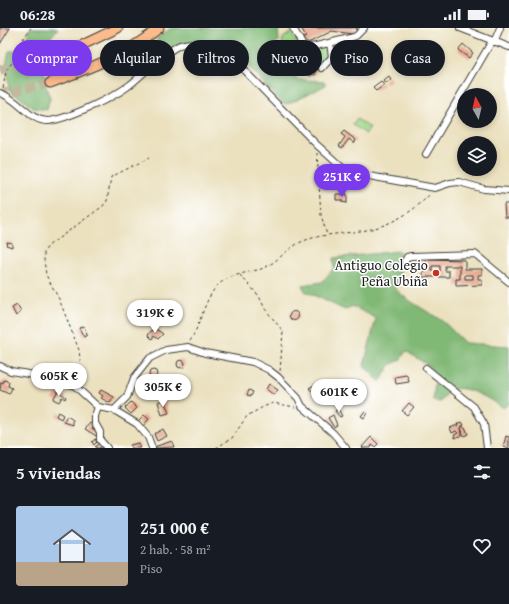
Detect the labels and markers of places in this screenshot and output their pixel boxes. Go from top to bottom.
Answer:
pin: 251K € [309,164,375,198]
place label: Antiguo Colegio Peña Ubiña [335,255,428,291]
marker: Antiguo Colegio Peña Ubiña [431,268,441,278]
pin: 319K € [122,300,188,334]
pin: 605K € [26,363,92,397]
pin: 305K € [130,374,196,408]
pin: 601K € [306,379,372,413]

